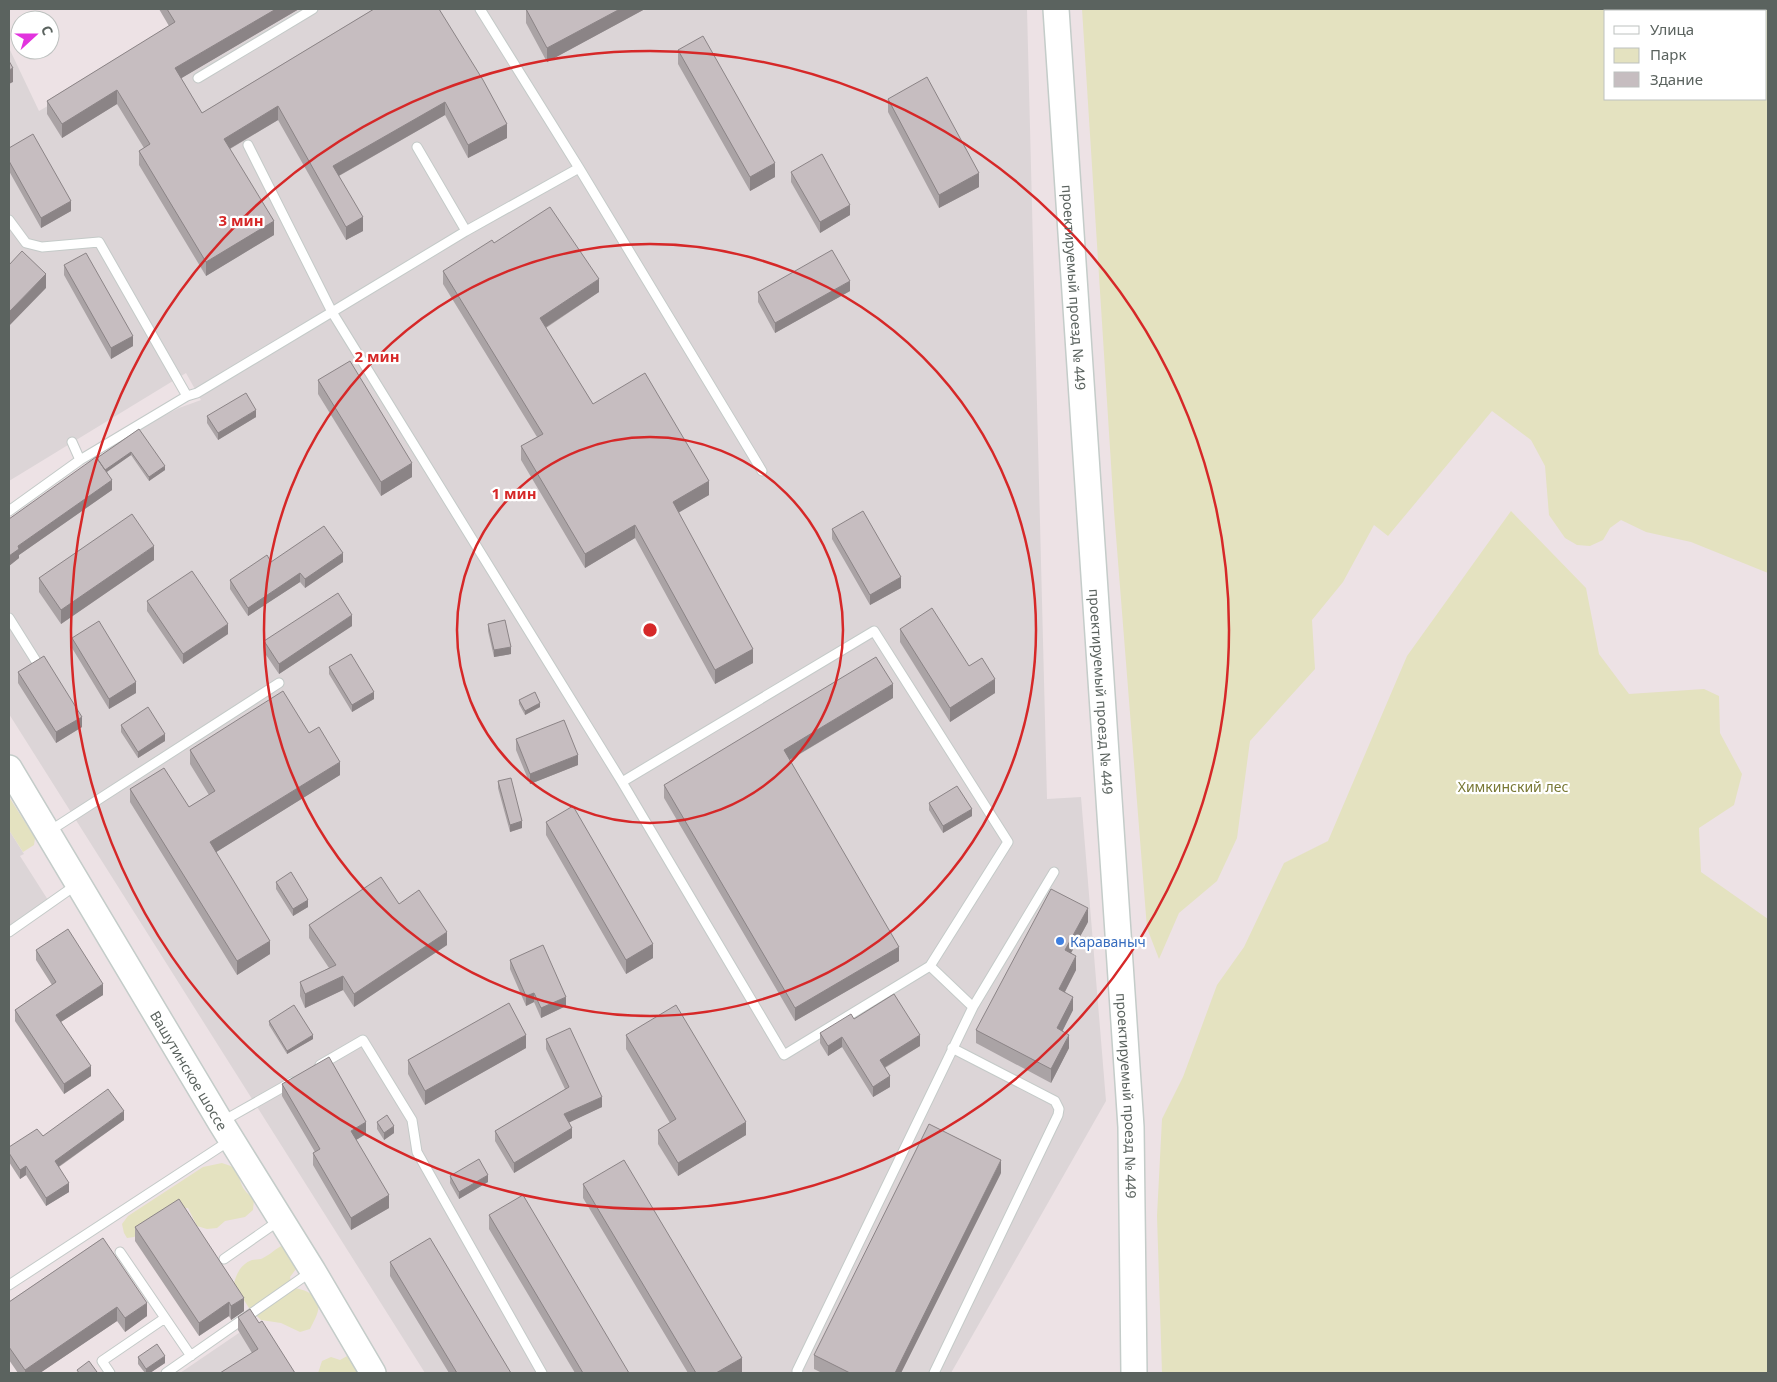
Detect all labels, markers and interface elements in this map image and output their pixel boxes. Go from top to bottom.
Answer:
north arrow [10,10,60,60]
legend [1604,10,1767,100]
text: Улица [1650,19,1694,39]
text: С [37,23,58,38]
text: Парк [1650,44,1686,64]
text: Здание [1650,69,1703,89]
street label: проектируемый проезд № 449 [1058,184,1091,391]
text: 3 мин [219,210,264,230]
text: 2 мин [355,346,400,366]
text: 1 мин [492,483,537,503]
street label: проектируемый проезд № 449 [1085,588,1118,795]
centre of rings [641,621,659,639]
park label: Химкинский лес [1458,777,1568,796]
place label: Караваныч [1070,932,1146,951]
marker: Караваныч [1054,935,1066,947]
street label: проектируемый проезд № 449 [1113,992,1141,1199]
street label: Вашутинское шоссе [146,1007,233,1134]

